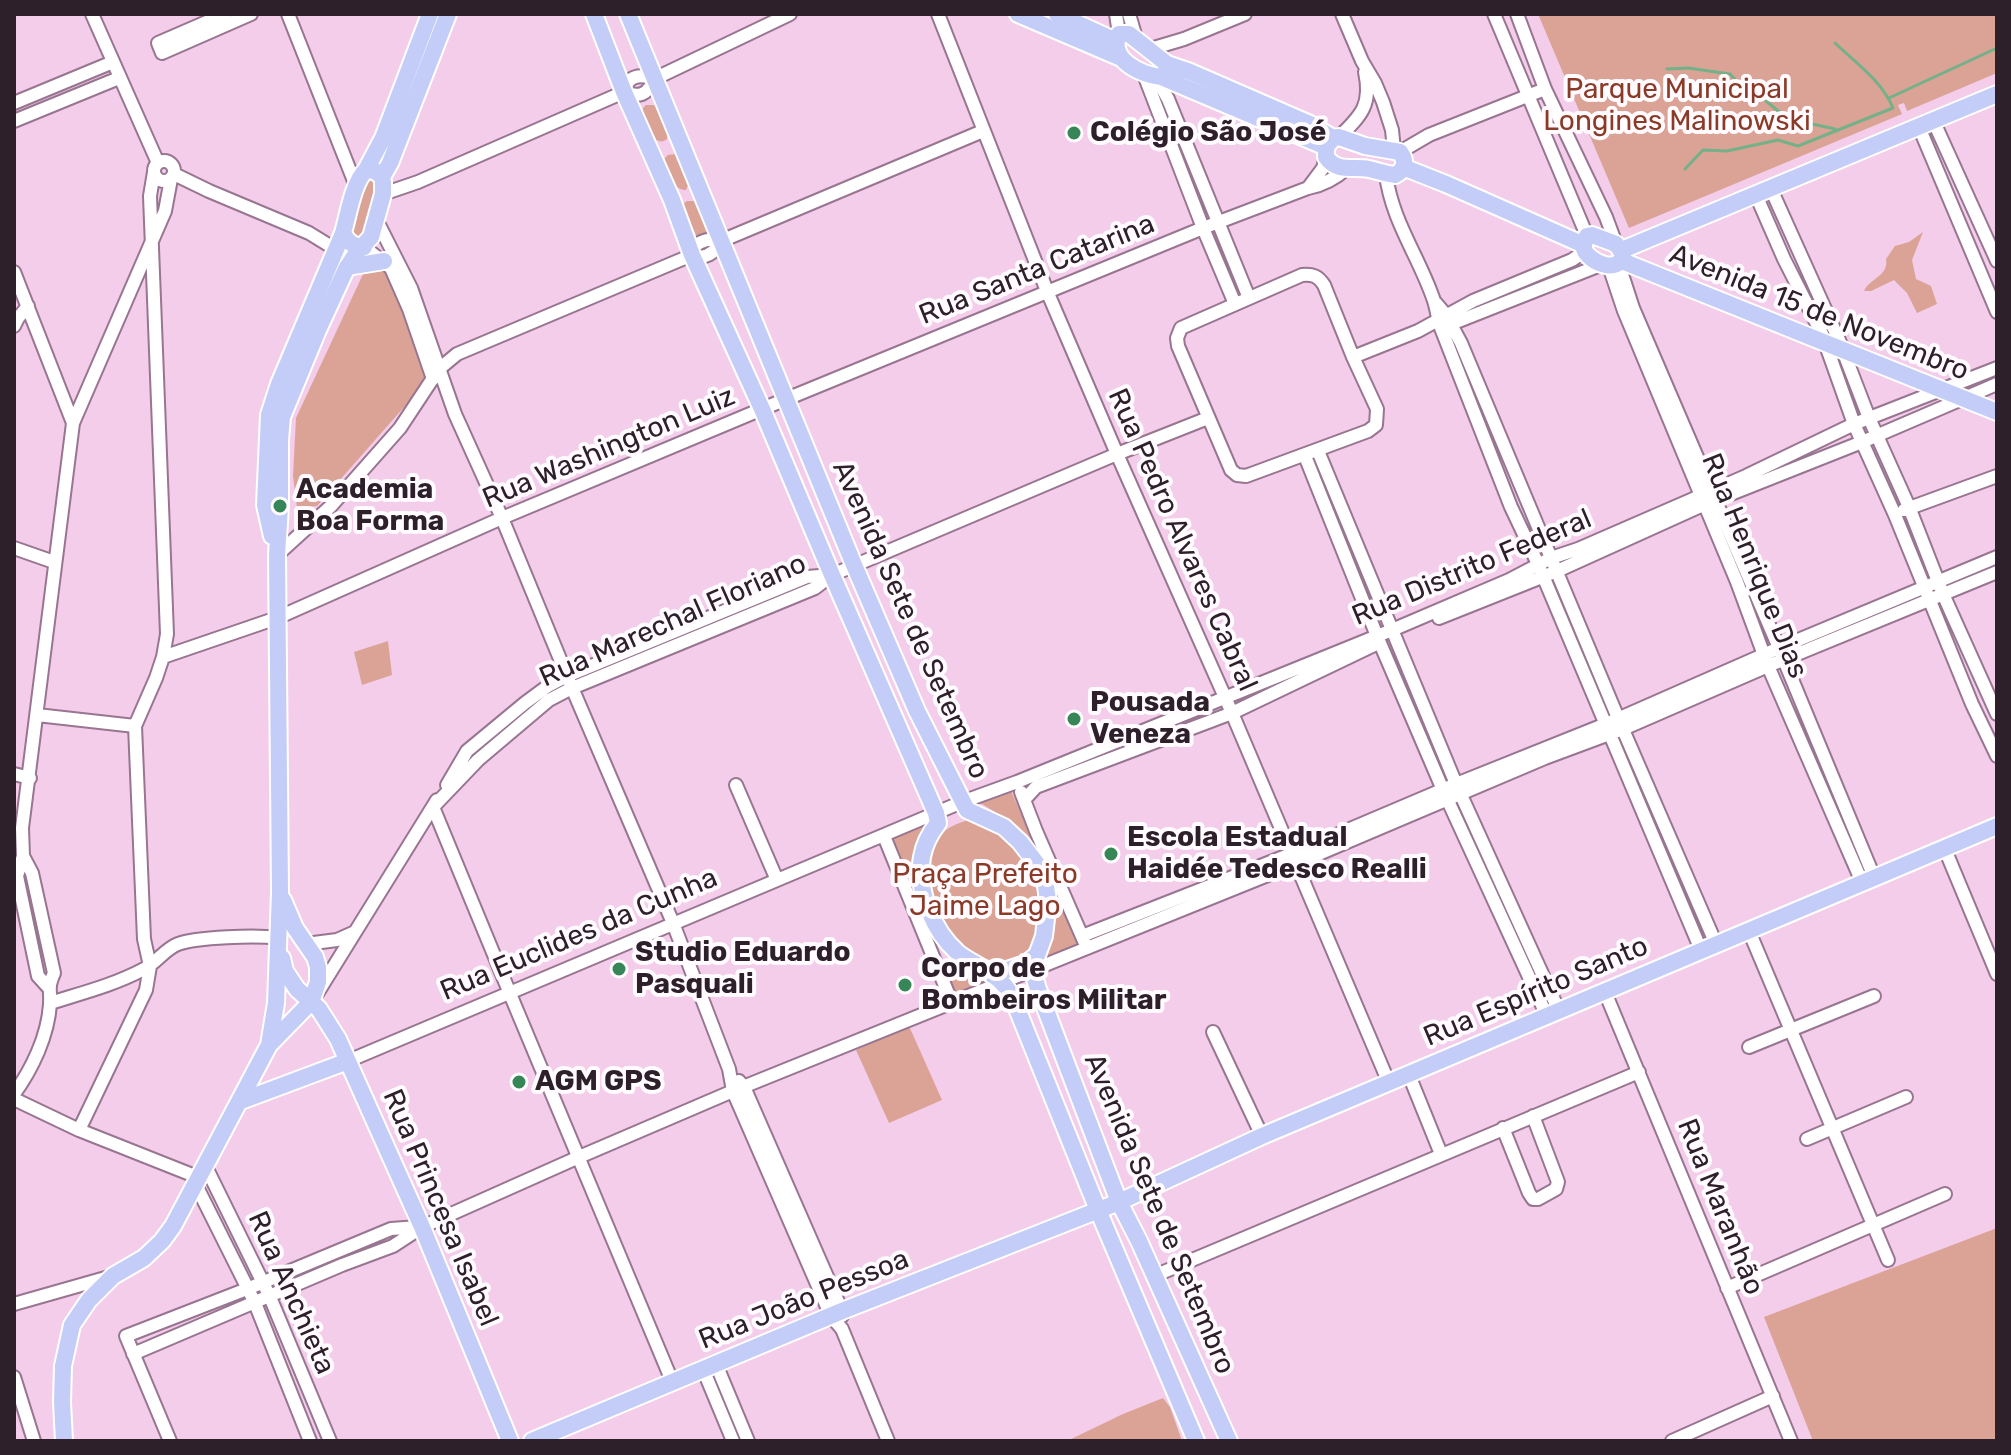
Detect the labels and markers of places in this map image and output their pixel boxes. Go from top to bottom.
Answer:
place label: Colégio São José [1090,116,1326,150]
marker: Colégio São José [1065,124,1083,142]
place label: Academia Boa Forma [296,473,444,539]
marker: Academia Boa Forma [271,497,289,515]
place label: Pousada Veneza [1090,686,1210,752]
marker: Pousada Veneza [1065,710,1083,728]
place label: Escola Estadual Haidée Tedesco Realli [1127,821,1427,887]
marker: Escola Estadual Haidée Tedesco Realli [1102,845,1120,863]
place label: Studio Eduardo Pasquali [635,936,851,1002]
place label: Corpo de Bombeiros Militar [921,952,1166,1018]
marker: Studio Eduardo Pasquali [610,960,628,978]
marker: Corpo de Bombeiros Militar [896,976,914,994]
place label: AGM GPS [535,1065,662,1099]
marker: AGM GPS [510,1073,528,1091]

